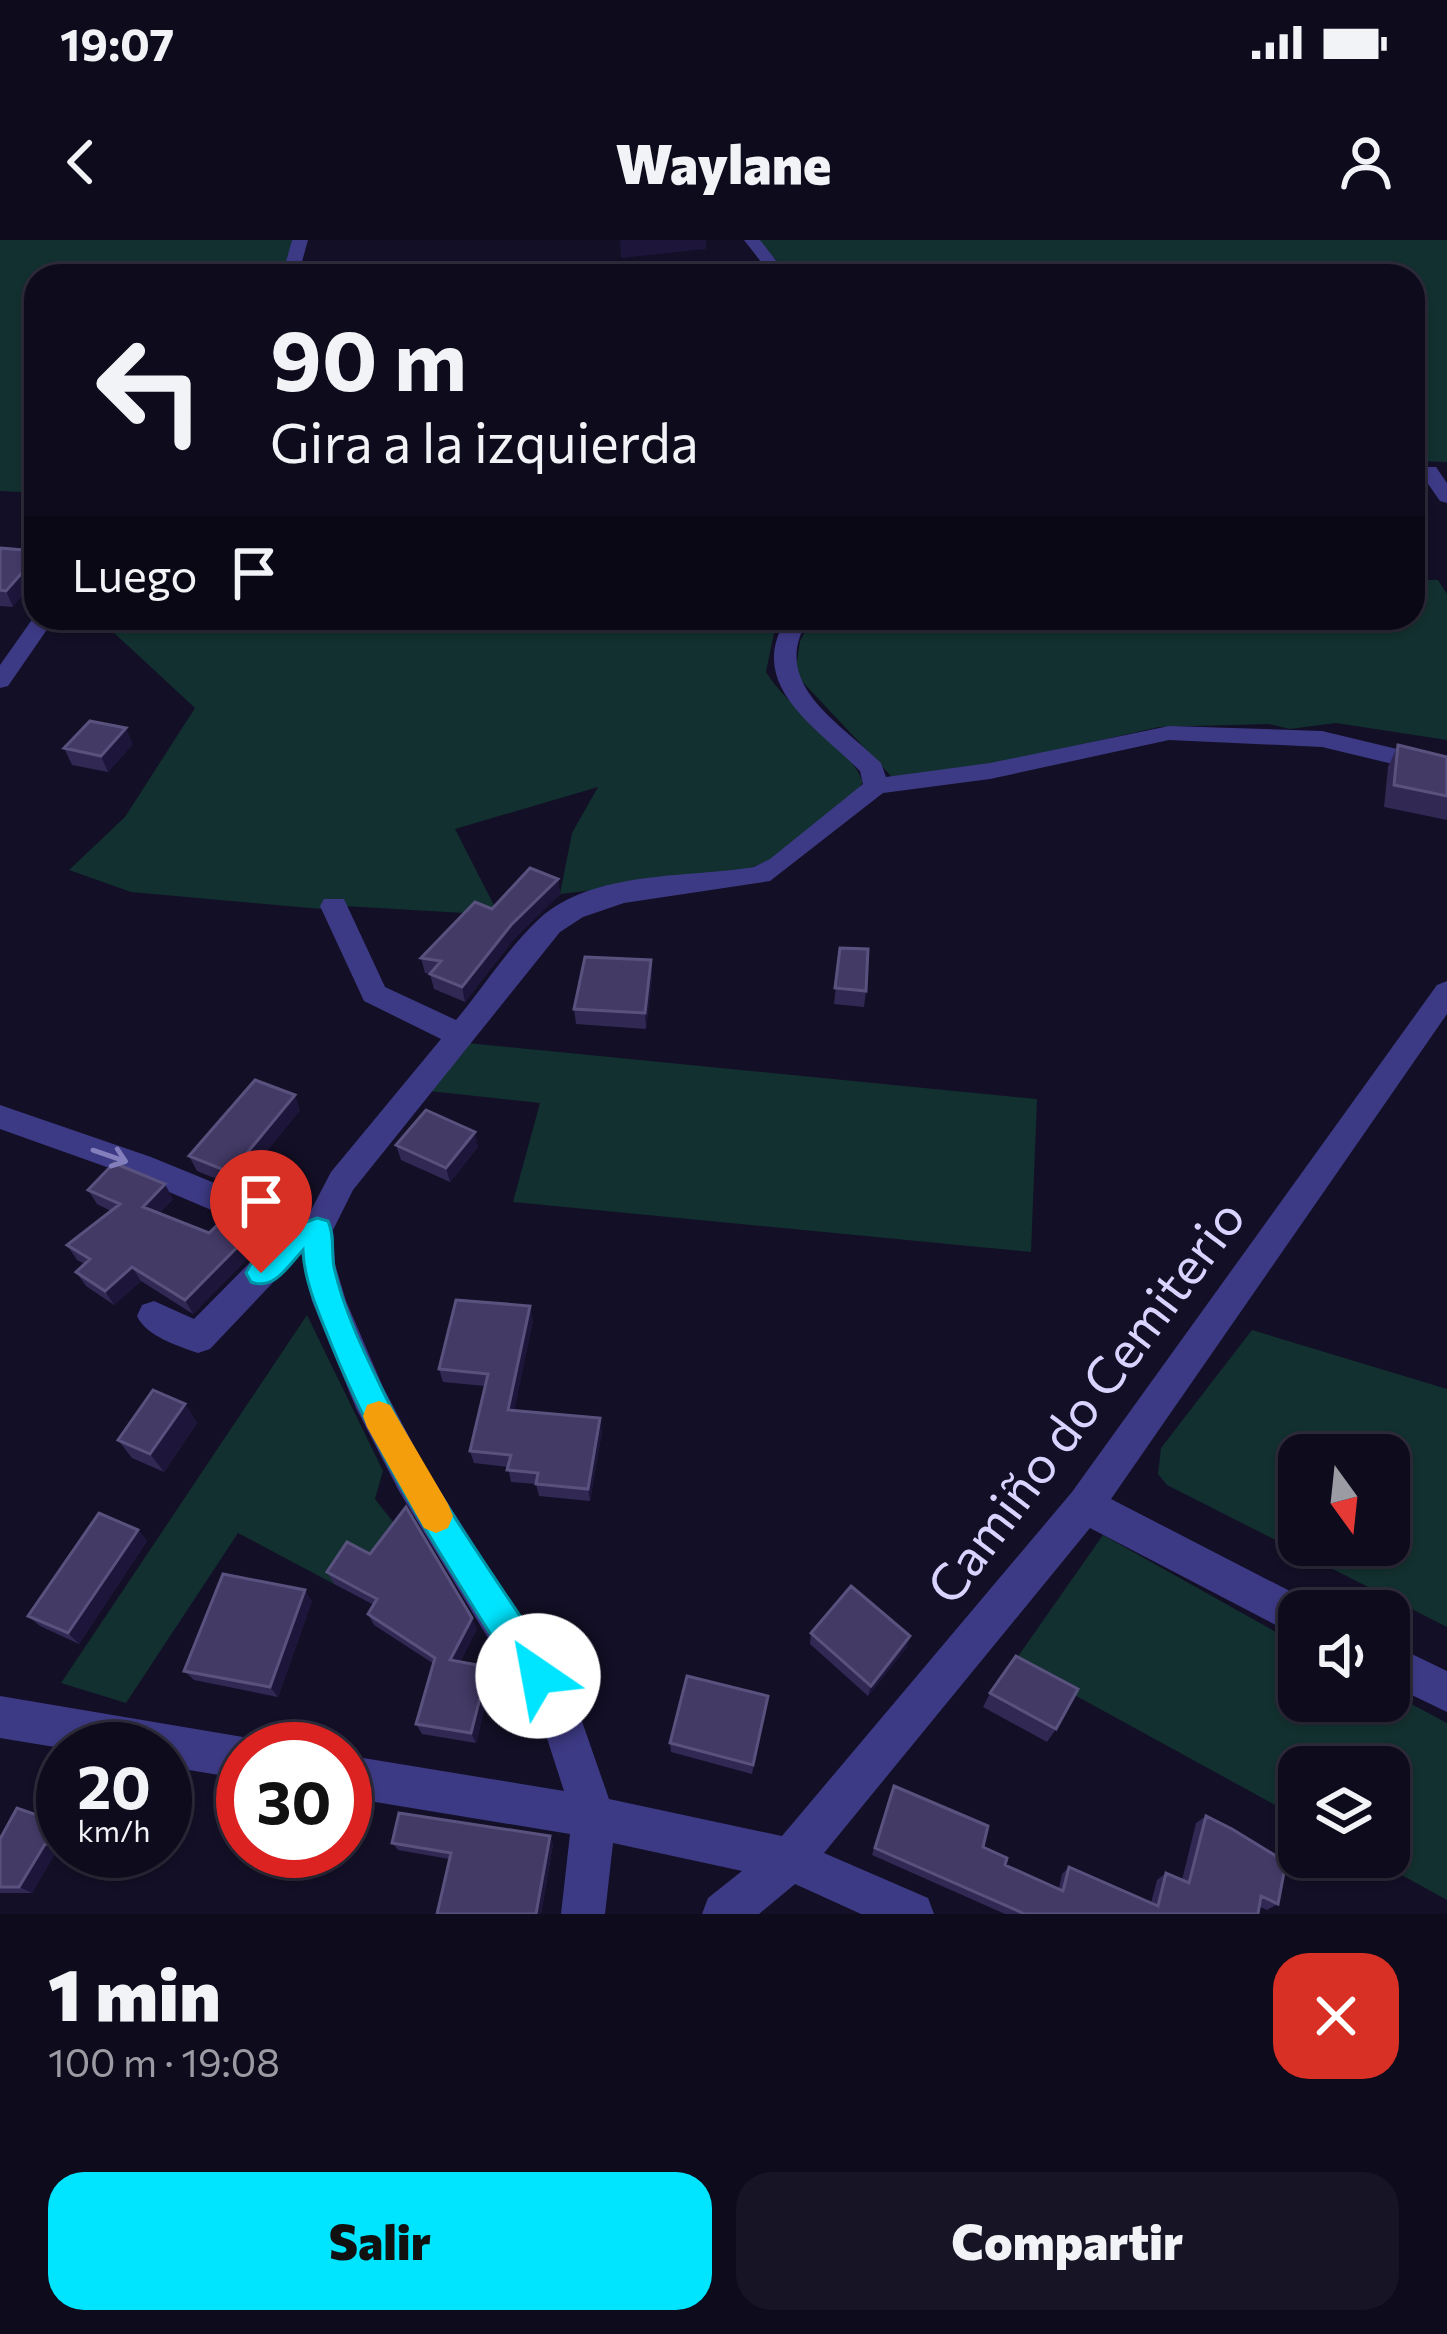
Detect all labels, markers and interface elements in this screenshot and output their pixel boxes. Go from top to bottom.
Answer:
text: 19:07 [60,15,174,70]
icon: back [48,129,114,195]
text: Waylane [616,129,831,195]
icon: person [1333,129,1399,195]
text: 90 m [270,306,467,408]
icon: left [72,312,228,468]
text: Gira a la izquierda [270,408,699,474]
icon: arrive [221,540,287,606]
text: Luego [72,546,197,601]
one-way arrow [91,1147,128,1168]
pin [210,1150,312,1273]
icon: arrive [228,1168,294,1234]
street label: Camiño do Cemiterio [912,1186,1256,1615]
north arrow [1278,1434,1410,1566]
map controls [1278,1434,1410,1878]
button: sound [1278,1590,1410,1722]
position arrow [475,1613,601,1739]
speed limit sign: 30 [216,1722,372,1878]
button: layers [1278,1746,1410,1878]
text: 20 [77,1748,151,1821]
text: km/h [78,1811,150,1848]
text: 1 min [48,1948,221,2036]
button: close [1273,1953,1399,2079]
text: 100 m · 19:08 [48,2037,280,2085]
button: Salir [48,2172,712,2310]
button: Compartir [736,2172,1399,2310]

